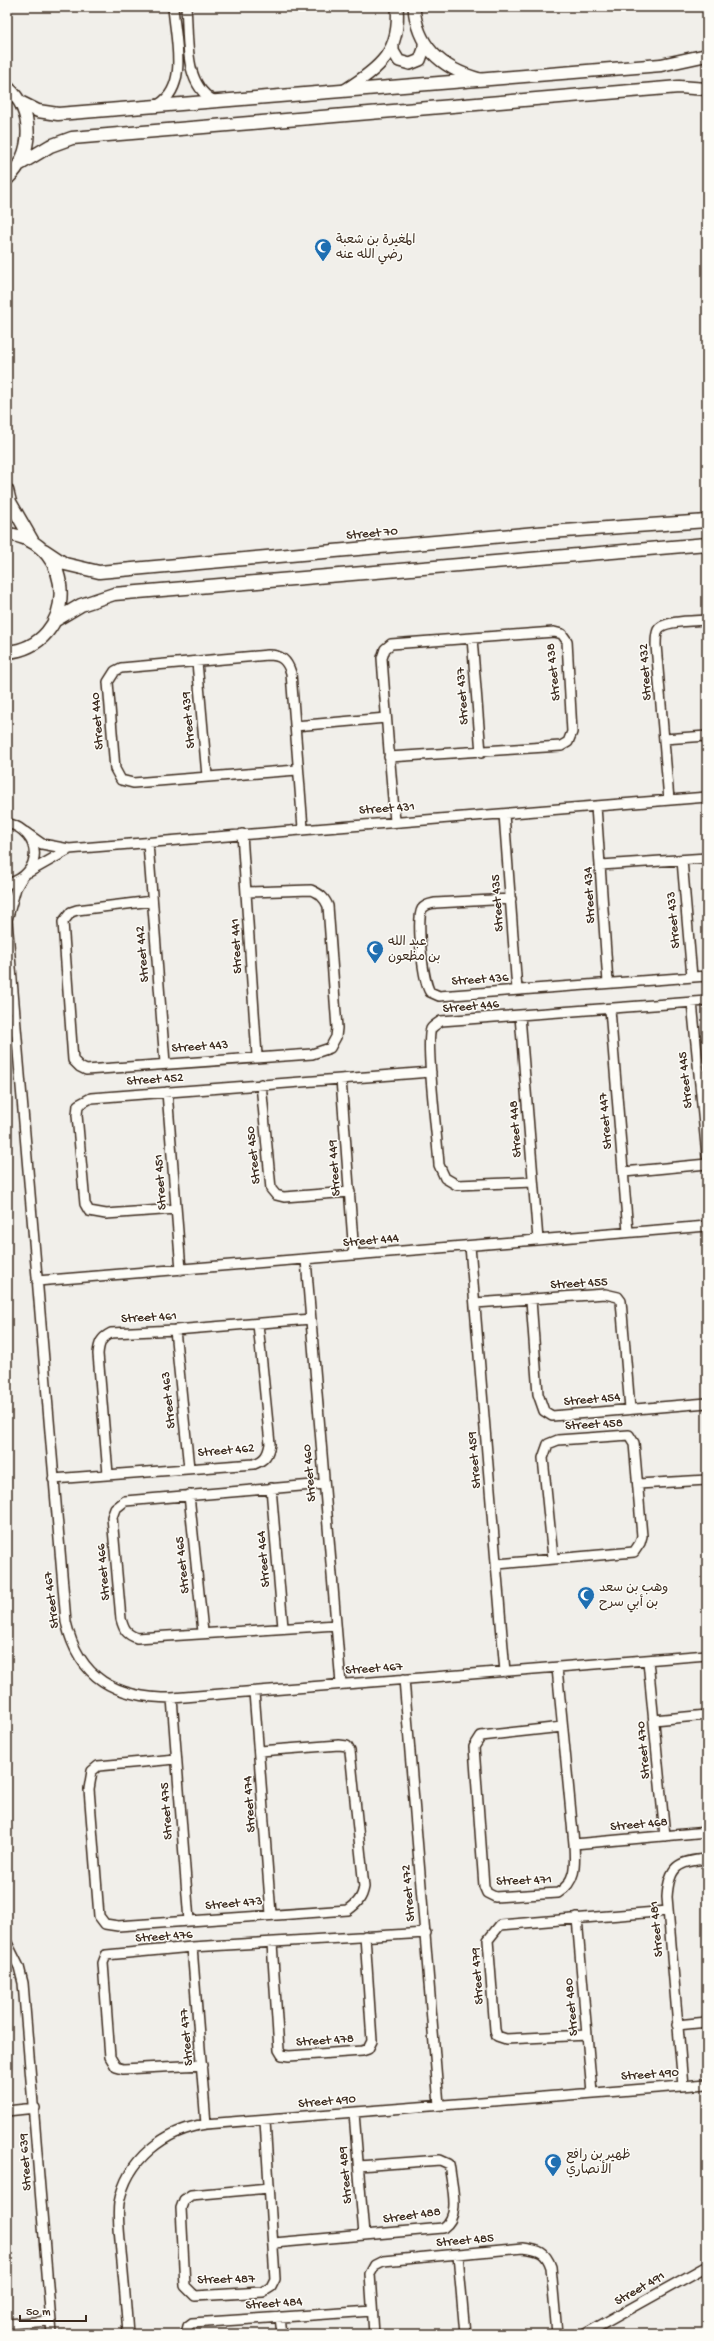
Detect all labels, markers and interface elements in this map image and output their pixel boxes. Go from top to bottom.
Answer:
place label: المغيرة بن شعبة رضي الله عنه [336,233,415,265]
mosque icon: المغيرة بن شعبة رضي الله عنه [313,237,333,262]
street label: Street 70 [345,524,399,544]
street label: Street 438 [544,642,564,702]
street label: Street 432 [636,642,655,701]
street label: Street 437 [453,666,472,725]
street label: Street 439 [179,690,199,749]
street label: Street 440 [88,691,107,750]
street label: Street 431 [359,800,415,818]
street label: Street 434 [581,866,599,924]
street label: Street 435 [489,874,507,932]
street label: Street 433 [664,891,684,949]
street label: Street 441 [228,918,246,974]
street label: Street 442 [133,925,153,983]
place label: عبد الله بن مظعون [388,935,441,965]
mosque icon: عبد الله بن مظعون [365,939,385,964]
street label: Street 436 [451,970,509,989]
street label: Street 446 [442,997,500,1017]
street label: Street 443 [171,1038,229,1056]
street label: Street 445 [676,1051,696,1109]
street label: Street 452 [126,1070,185,1089]
street label: Street 447 [596,1091,616,1150]
street label: Street 448 [507,1100,525,1158]
street label: Street 450 [243,1125,264,1185]
street label: Street 449 [326,1139,344,1197]
street label: Street 451 [152,1154,170,1210]
street label: Street 444 [342,1231,400,1251]
street label: Street 455 [550,1275,608,1293]
street label: Street 461 [121,1309,177,1327]
street label: Street 463 [159,1371,179,1429]
street label: Street 454 [563,1390,621,1410]
street label: Street 458 [565,1416,623,1434]
street label: Street 459 [465,1430,485,1489]
street label: Street 462 [197,1441,256,1461]
street label: Street 460 [300,1443,320,1502]
street label: Street 464 [254,1530,274,1588]
street label: Street 465 [173,1536,193,1594]
street label: Street 466 [94,1543,114,1601]
street label: Street 467 [41,1569,63,1629]
place label: وهب بن سعد بن أبي سرح [599,1581,668,1613]
mosque icon: وهب بن سعد بن أبي سرح [576,1585,596,1610]
street label: Street 467 [345,1659,404,1678]
street label: Street 470 [634,1720,654,1780]
street label: Street 474 [241,1775,259,1833]
street label: Street 475 [158,1782,176,1840]
street label: Street 468 [610,1815,668,1835]
street label: Street 472 [399,1863,419,1922]
street label: Street 471 [496,1873,552,1889]
street label: Street 473 [205,1894,263,1914]
street label: Street 481 [647,1900,667,1958]
street label: Street 476 [135,1927,193,1946]
street label: Street 479 [468,1946,487,2005]
street label: Street 480 [562,1977,582,2037]
street label: Street 477 [177,2007,197,2066]
street label: Street 478 [296,2032,354,2050]
street label: Street 490 [621,2065,680,2084]
street label: Street 490 [298,2092,357,2112]
street label: Street 639 [16,2132,35,2191]
street label: Street 489 [336,2145,356,2204]
place label: ظهير بن رافع الأنصاري [566,2148,630,2178]
mosque icon: ظهير بن رافع الأنصاري [543,2152,563,2177]
street label: Street 488 [382,2205,442,2227]
street label: Street 485 [436,2231,495,2251]
street label: Street 491 [612,2269,668,2309]
street label: Street 487 [197,2272,256,2288]
street label: Street 484 [245,2295,303,2313]
scale bar [20,2297,86,2323]
text: 50 m [26,2306,51,2320]

